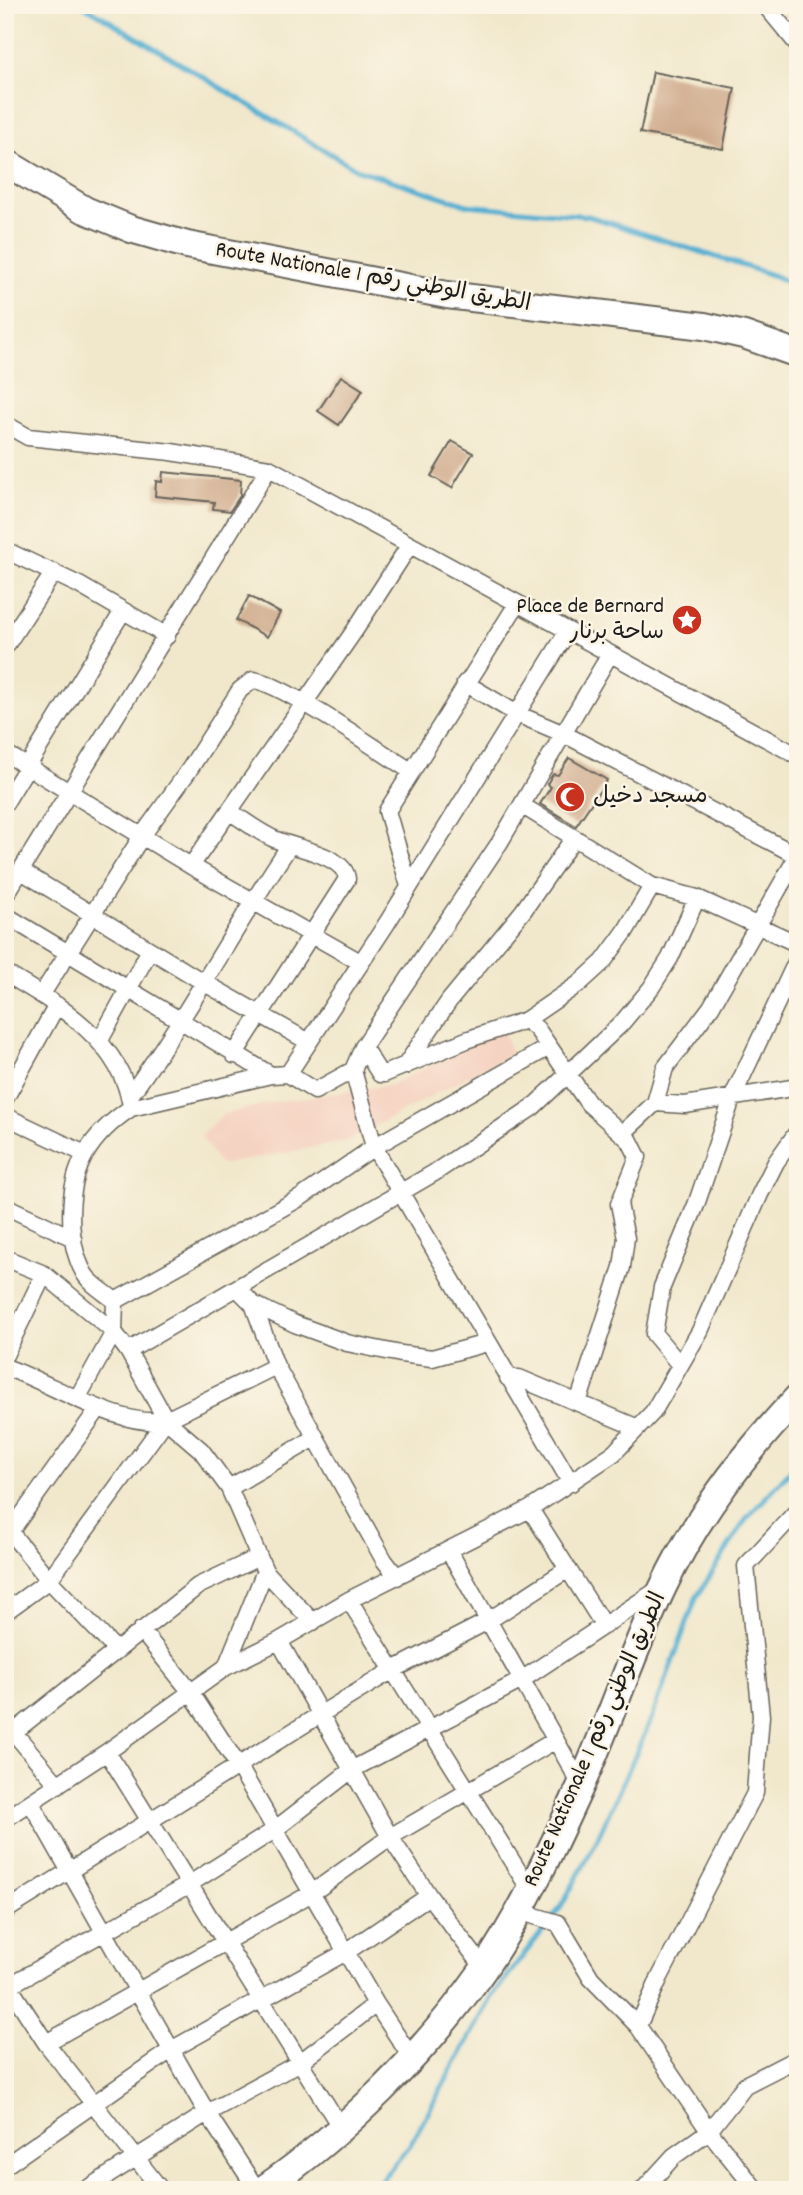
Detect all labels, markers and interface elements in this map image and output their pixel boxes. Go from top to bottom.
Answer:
street label: Route Nationale الطريق الوطني رقم 1 [213,234,533,323]
place label: Place de Bernard ساحة برنار [516,591,664,650]
place icon: Place de Bernard ساحة برنار [670,603,704,637]
mosque icon: مسجد دخيل [553,780,587,814]
place label: مسجد دخيل [593,781,708,814]
street label: Route Nationale الطريق الوطني رقم 1 [516,1587,677,1893]

